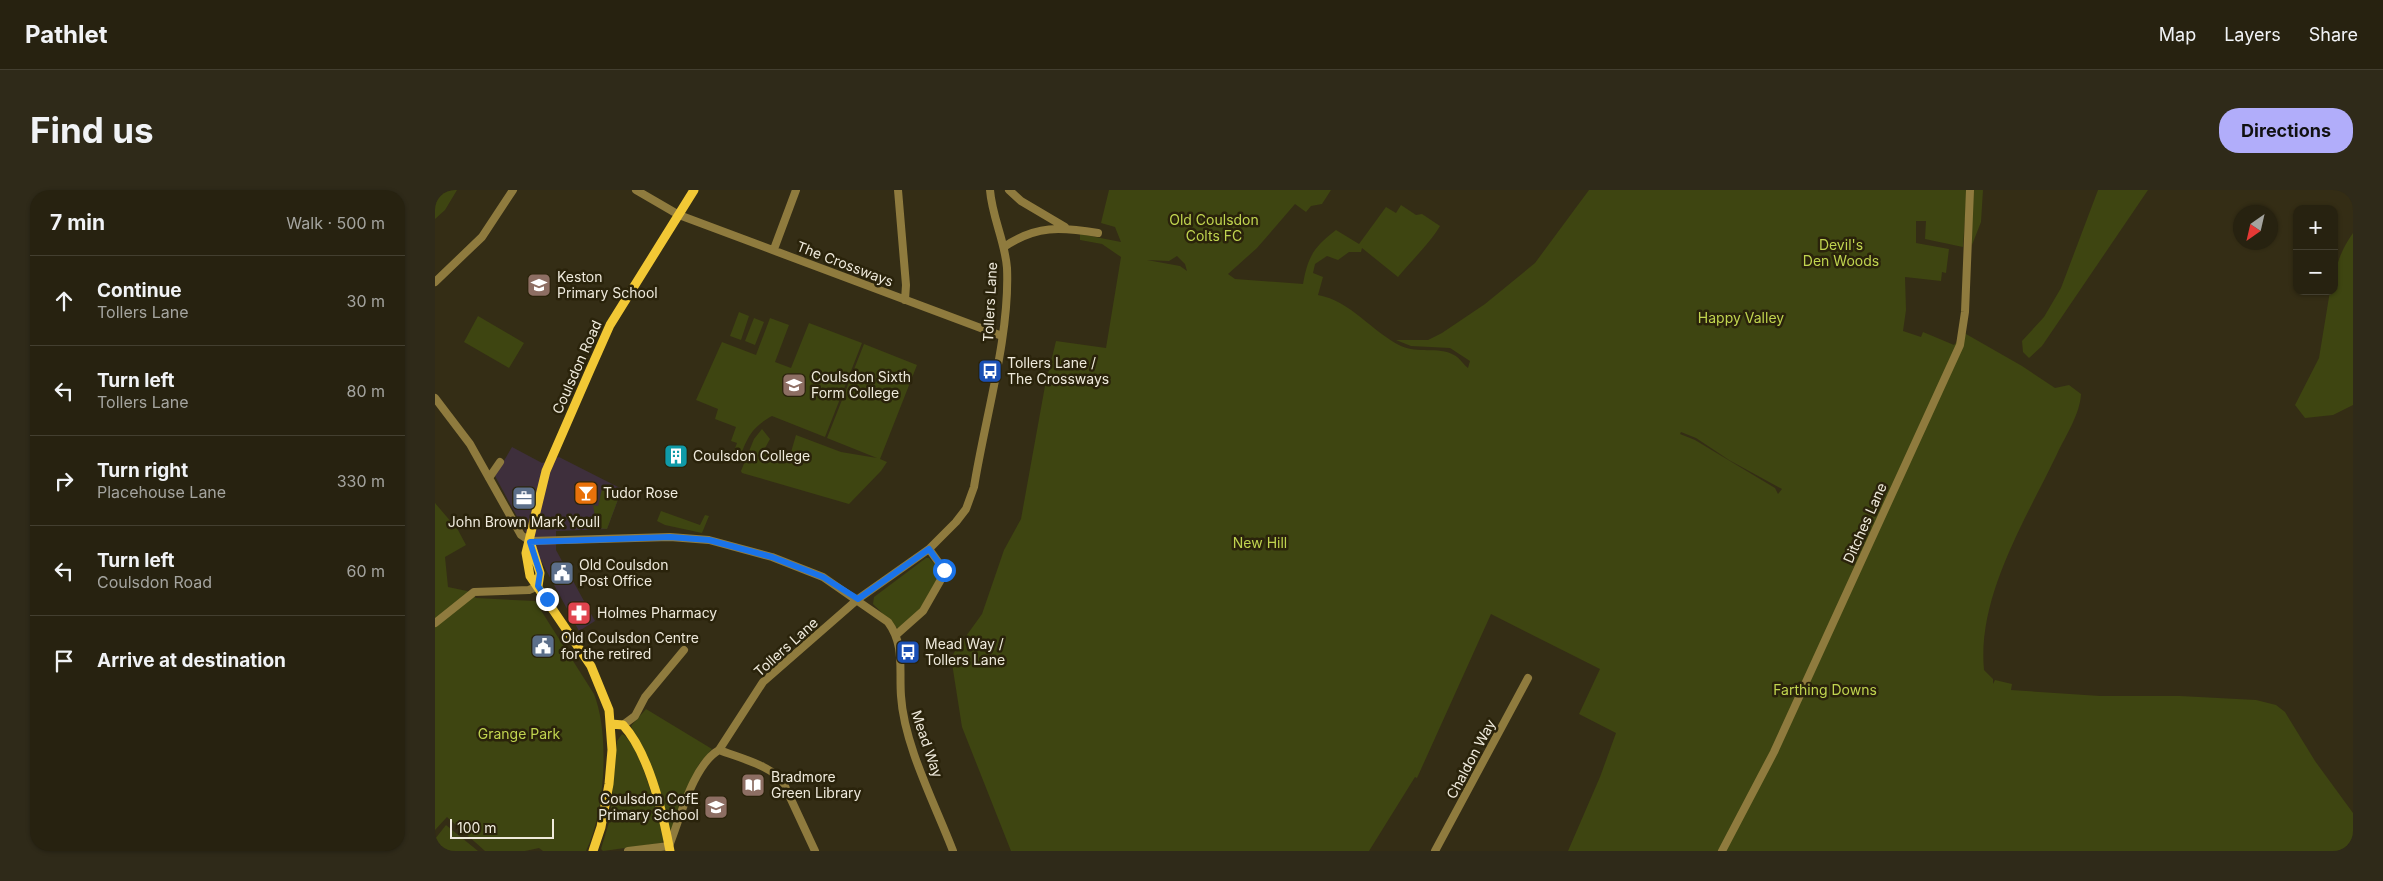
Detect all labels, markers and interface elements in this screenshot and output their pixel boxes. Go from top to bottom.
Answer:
text: Pathlet [25,20,108,49]
text: Map [2159,24,2196,45]
text: Layers [2224,24,2281,45]
text: Share [2309,24,2358,45]
button: Directions [2219,108,2353,153]
text: Find us [30,109,154,151]
north arrow [2233,205,2278,250]
map controls [2293,205,2338,295]
button: + [2293,205,2338,250]
text: 7 min [50,210,105,235]
park label: Old Coulsdon Colts FC [1169,211,1259,244]
text: Walk · 500 m [286,213,385,233]
park label: Devil's Den Woods [1803,236,1879,269]
street label: The Crossways [794,237,896,290]
button: − [2293,250,2338,295]
street label: Tollers Lane [979,262,1000,342]
place label: Keston Primary School [557,268,658,301]
school or university icon: Keston Primary School [526,272,552,298]
text: Continue [97,279,182,302]
icon: ahead [50,287,78,315]
text: 30 m [347,291,385,311]
text: Tollers Lane [97,302,189,322]
park label: Happy Valley [1698,309,1784,326]
street label: Coulsdon Road [548,317,605,416]
place label: Tollers Lane / The Crossways [1007,354,1109,387]
bus stop icon: Tollers Lane / The Crossways [977,358,1003,384]
place label: Coulsdon Sixth Form College [811,368,911,401]
text: Turn left [97,369,175,392]
school or university icon: Coulsdon Sixth Form College [781,372,807,398]
icon: left [50,377,78,405]
text: 80 m [346,381,385,401]
text: Tollers Lane [97,392,189,412]
building icon: Coulsdon College [663,443,689,469]
place label: Coulsdon College [693,447,810,464]
text: Turn right [97,459,188,482]
icon: right [50,467,78,495]
text: 330 m [337,471,385,491]
bar icon: Tudor Rose [573,480,599,506]
street label: Ditches Lane [1839,480,1890,566]
text: Placehouse Lane [97,482,226,502]
place label: Tudor Rose [603,484,678,501]
office icon: John Brown Mark Youll [511,485,537,511]
place label: John Brown Mark Youll [448,513,600,530]
park label: New Hill [1233,534,1287,551]
text: Turn left [97,549,175,572]
place label: Old Coulsdon Post Office [579,556,669,589]
icon: left [50,557,78,585]
route start [933,559,956,582]
public building icon: Old Coulsdon Post Office [549,560,575,586]
text: 60 m [346,561,385,581]
text: Coulsdon Road [97,572,212,592]
route end [536,588,559,611]
pharmacy icon: Holmes Pharmacy [566,600,592,626]
place label: Holmes Pharmacy [597,604,717,621]
street label: Tollers Lane [750,614,821,680]
place label: Old Coulsdon Centre for the retired [561,629,699,662]
public building icon: Old Coulsdon Centre for the retired [530,633,556,659]
place label: Mead Way / Tollers Lane [925,635,1005,668]
bus stop icon: Mead Way / Tollers Lane [895,639,921,665]
icon: arrive [50,647,78,675]
text: Arrive at destination [97,649,286,672]
park label: Farthing Downs [1773,681,1877,698]
street label: Mead Way [908,708,947,780]
street label: Chaldon Way [1443,716,1499,801]
park label: Grange Park [478,725,561,742]
place label: Bradmore Green Library [771,768,862,801]
library icon: Bradmore Green Library [740,772,766,798]
place label: Coulsdon CofE Primary School [598,790,699,823]
school or university icon: Coulsdon CofE Primary School [703,794,729,820]
scale bar [450,816,554,839]
text: 100 m [457,819,497,836]

